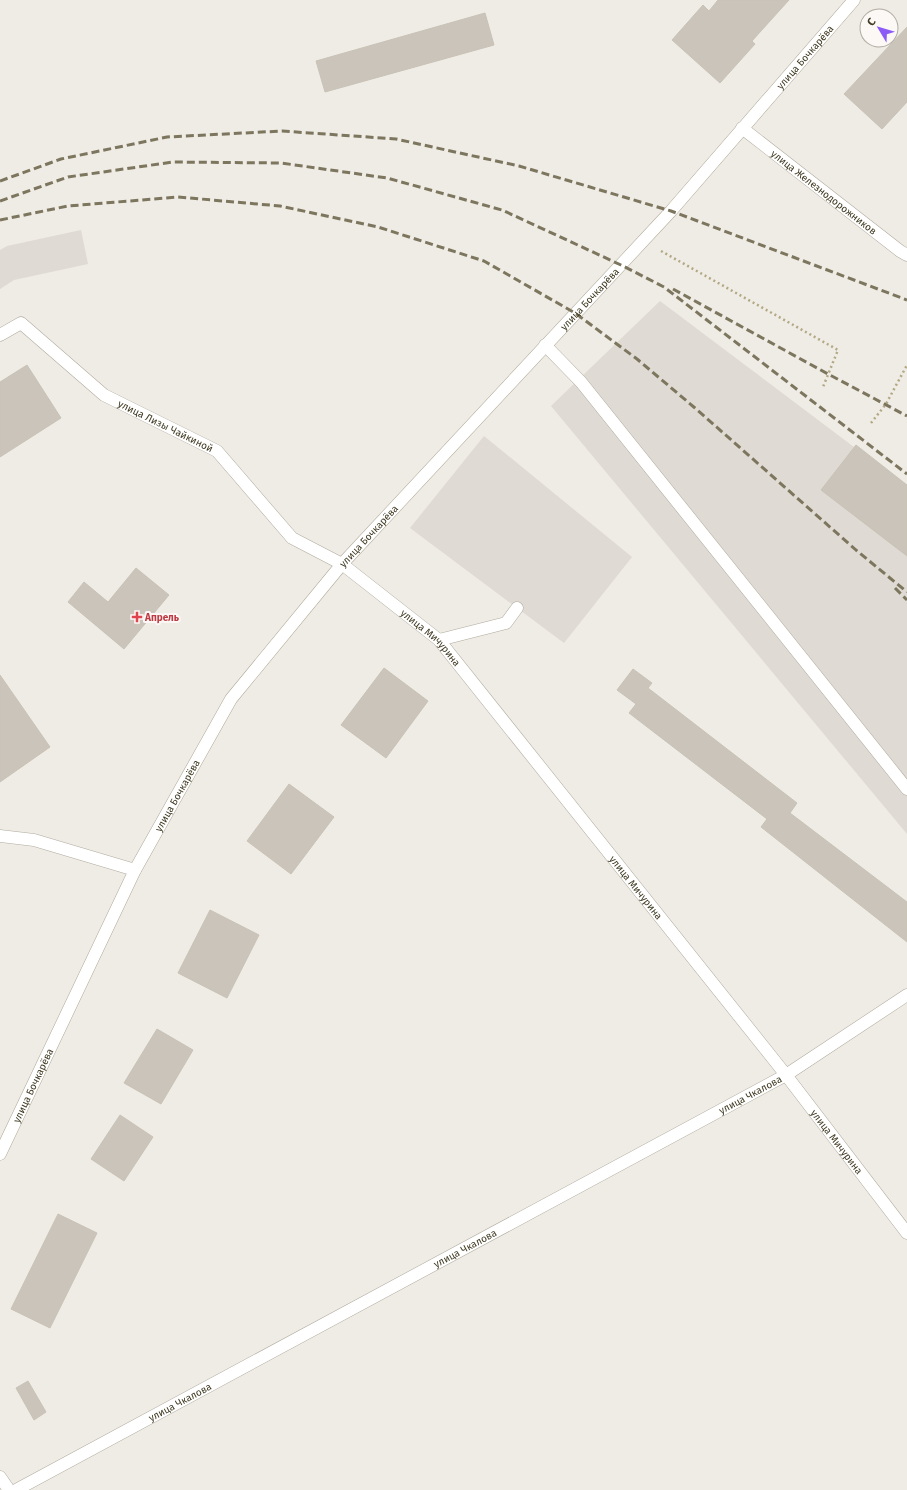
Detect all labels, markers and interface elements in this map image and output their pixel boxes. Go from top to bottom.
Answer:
north arrow [859,8,899,48]
text: С [864,15,879,29]
street label: улица Бочкарёва [775,23,836,92]
street label: улица Железнодорожников [768,148,879,238]
street label: улица Бочкарёва [558,266,622,333]
street label: улица Лизы Чайкиной [116,398,215,455]
street label: улица Бочкарёва [337,503,401,570]
street label: улица Мичурина [398,607,463,669]
marker: Апрель [132,612,142,622]
place label: Апрель [144,612,180,624]
street label: улица Бочкарёва [153,758,203,834]
street label: улица Мичурина [606,854,665,922]
street label: улица Бочкарёва [11,1047,56,1125]
street label: улица Чкалова [717,1073,784,1117]
street label: улица Мичурина [808,1108,865,1177]
street label: улица Чкалова [432,1227,499,1271]
street label: улица Чкалова [147,1381,214,1424]

